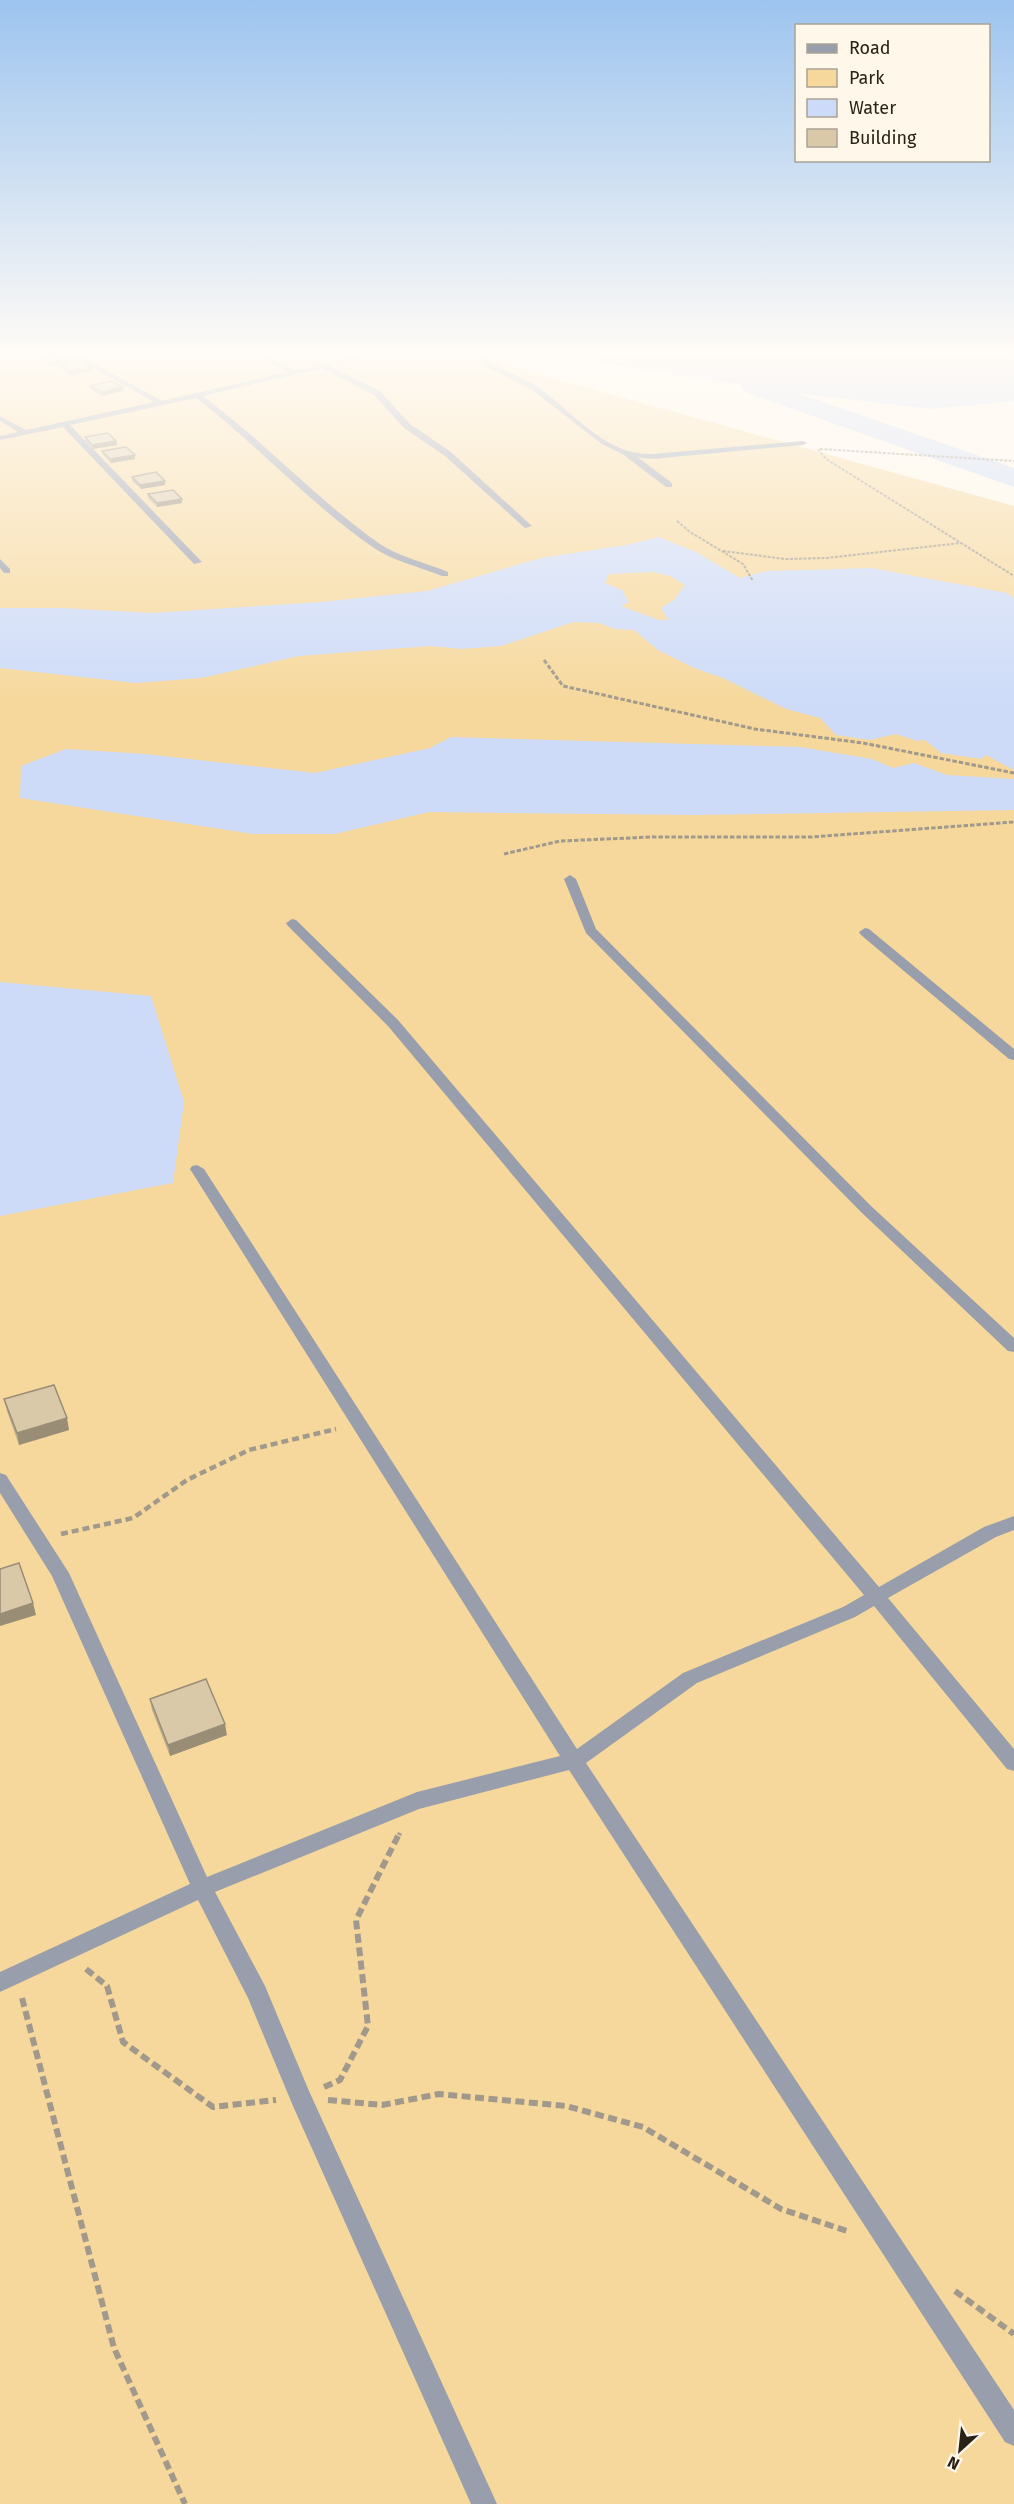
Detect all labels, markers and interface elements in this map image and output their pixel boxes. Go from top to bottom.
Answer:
legend [795,24,990,162]
text: Road [849,37,891,59]
text: Park [849,67,885,89]
text: Water [849,97,896,119]
text: Building [849,127,917,149]
north arrow [930,2420,990,2480]
text: N [944,2452,962,2474]

